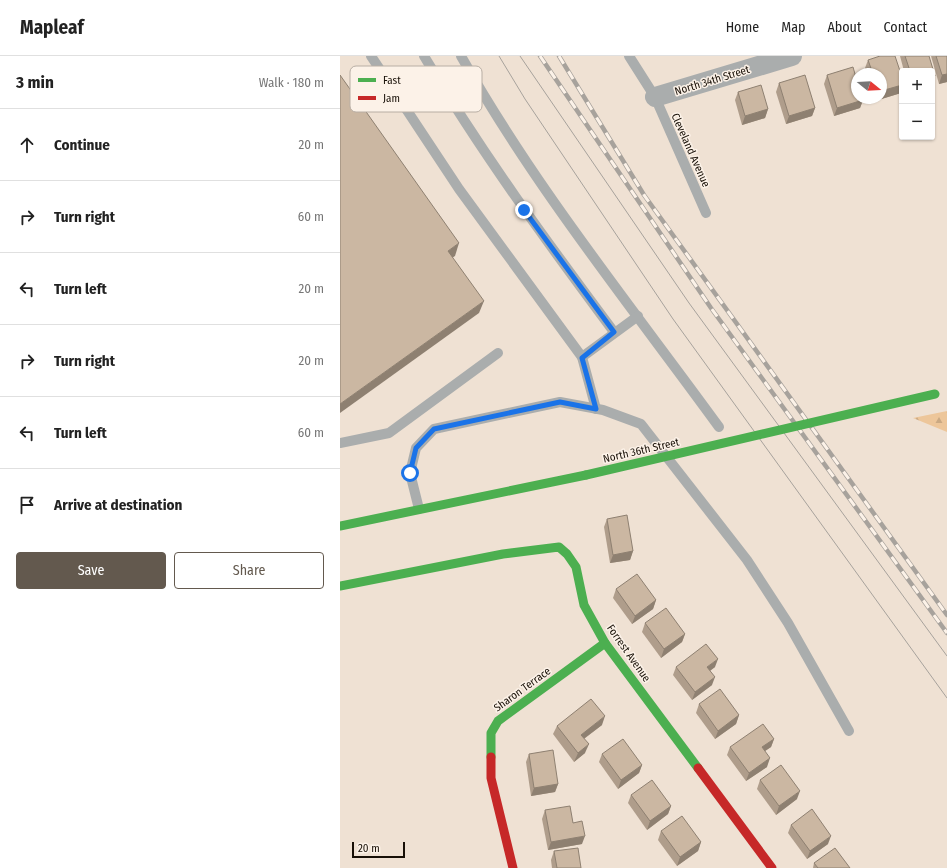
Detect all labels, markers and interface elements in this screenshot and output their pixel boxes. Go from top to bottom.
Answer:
text: Mapleaf [20,16,84,39]
text: Home [726,19,759,36]
text: Map [781,19,805,36]
text: About [827,19,862,36]
text: Contact [884,19,927,36]
street label: North 34th Street [673,63,752,98]
legend [350,66,482,112]
north arrow [851,68,887,104]
map controls [899,68,935,140]
button: + [899,68,935,104]
text: 3 min [16,72,54,93]
text: Fast [383,74,401,87]
text: Walk · 180 m [259,75,324,90]
text: Jam [383,92,400,105]
button: − [899,104,935,140]
street label: Cleveland Avenue [668,111,713,189]
icon: ahead [16,134,38,156]
text: Continue [54,136,110,154]
text: 20 m [298,137,324,152]
route end [515,201,533,219]
icon: right [16,206,38,228]
text: Turn right [54,208,115,226]
text: 60 m [298,209,324,224]
icon: left [16,278,38,300]
text: Turn left [54,280,107,298]
text: 20 m [298,281,324,296]
icon: right [16,350,38,372]
text: Turn right [54,352,115,370]
text: 20 m [298,353,324,368]
icon: left [16,422,38,444]
text: Turn left [54,424,107,442]
text: 60 m [298,425,324,440]
street label: North 36th Street [602,435,681,466]
route start [401,464,419,482]
icon: arrive [16,494,38,516]
text: Arrive at destination [54,496,182,514]
button: Save [16,552,166,589]
button: Share [174,552,324,589]
street label: Forrest Avenue [604,622,653,684]
street label: Sharon Terrace [491,664,553,714]
scale bar [352,840,405,859]
text: 20 m [358,842,380,855]

